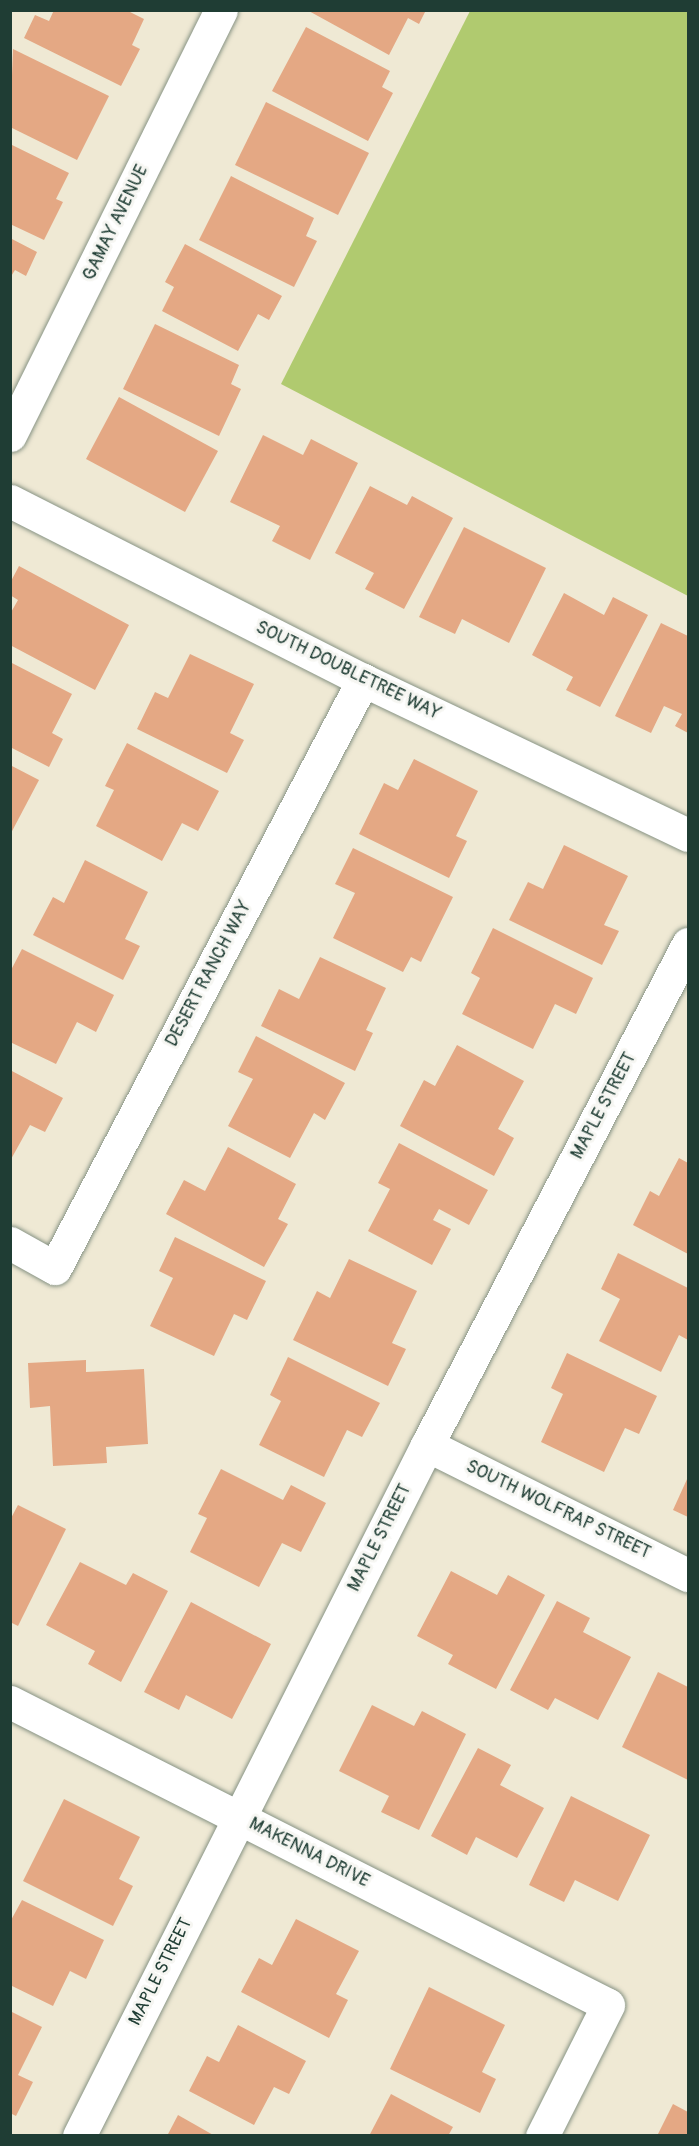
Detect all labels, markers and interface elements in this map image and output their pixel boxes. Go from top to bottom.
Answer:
street label: GAMAY AVENUE [79,162,153,284]
street label: SOUTH DOUBLETREE WAY [252,617,444,725]
street label: DESERT RANCH WAY [161,897,257,1051]
street label: MAPLE STREET [567,1049,641,1163]
street label: SOUTH WOLFRAP STREET [462,1456,654,1564]
street label: MAPLE STREET [344,1481,416,1595]
street label: MAKENNA DRIVE [245,1813,373,1893]
street label: MAPLE STREET [125,1915,197,2029]

